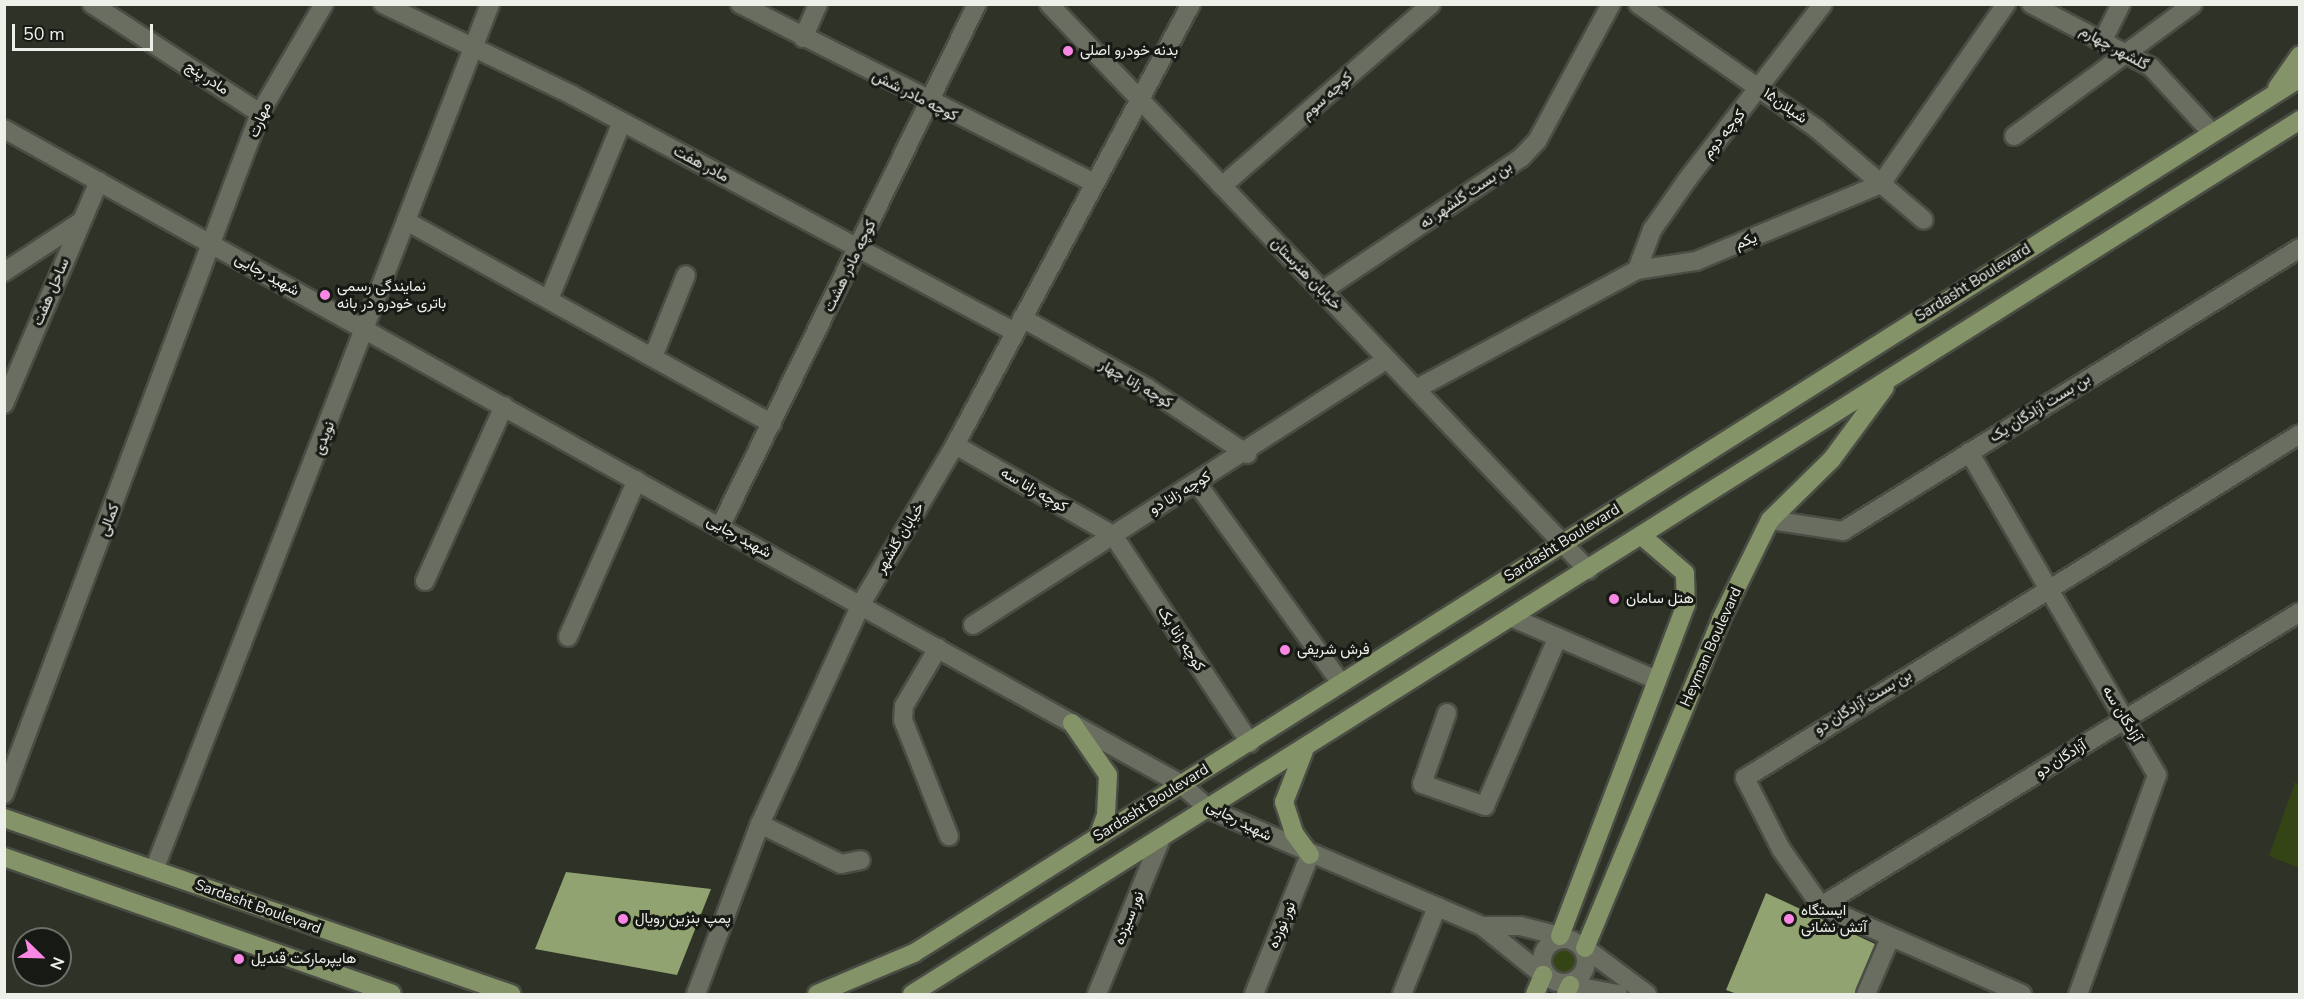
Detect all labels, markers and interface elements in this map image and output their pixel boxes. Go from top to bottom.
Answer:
scale bar [15,12,156,50]
text: 50 m [23,22,65,46]
street label: گلشهر چهارم [2077,22,2151,74]
place label: بدنه خودرو اصلی [1080,42,1178,60]
marker: بدنه خودرو اصلی [1061,44,1075,58]
street label: مادر پنج [182,57,232,99]
street label: کوچه مادر شش [869,67,961,125]
street label: کوچه سوم [1298,68,1356,124]
street label: شیلان۱۵ [1760,84,1810,128]
street label: مهارت [245,100,275,140]
street label: کوچه دوم [1699,106,1749,162]
street label: مادر هفت [670,142,732,186]
street label: بن بست گلشهر نه [1417,158,1515,232]
street label: کوچه مادر هشت [820,217,880,315]
street label: یکم [1733,229,1759,253]
street label: خیابان هنرستان [1267,234,1345,314]
street label: Sardasht Boulevard [1912,240,2034,326]
street label: شهید رجایی [232,250,302,300]
street label: ساحل هفت [29,256,73,328]
place label: نمایندگی رسمی باتری خودرو در بانه [337,277,446,312]
marker: نمایندگی رسمی باتری خودرو در بانه [318,288,332,302]
street label: کوچه زانا چهار [1096,356,1176,412]
street label: بن بست آزادگان یک [1986,370,2094,446]
street label: نویدی [309,419,339,457]
street label: کوچه زانا سه [997,464,1071,516]
street label: کوچه زانا دو [1146,468,1214,518]
street label: خیابان گلشهر [872,499,928,577]
street label: Sardasht Boulevard [1501,500,1623,586]
street label: کمالی [95,501,123,539]
street label: شهید رجایی [704,512,774,562]
street label: Heyman Boulevard [1677,584,1745,710]
place label: هتل سامان [1626,590,1694,608]
marker: هتل سامان [1607,592,1621,606]
street label: کوچه زانا یک [1153,603,1209,675]
place label: فرش شریفی [1297,641,1370,659]
marker: فرش شریفی [1278,643,1292,657]
street label: بن بست آزادگان دو [1811,666,1915,738]
street label: آزادگان سه [2098,683,2146,745]
street label: آزادگان دو [2032,736,2090,782]
street label: Sardasht Boulevard [1090,760,1212,846]
street label: شهید رجایی [1203,797,1275,845]
street label: Sardasht Boulevard [193,876,323,938]
street label: نور سیزده [1110,888,1148,948]
street label: نور نوزده [1264,899,1300,951]
place label: ایستگاه آتش نشانی [1801,901,1867,936]
place label: پمپ بنزین رویال [635,910,731,928]
marker: پمپ بنزین رویال [616,912,630,926]
marker: ایستگاه آتش نشانی [1782,912,1796,926]
north arrow [12,927,72,987]
place label: هایپرمارکت قندیل [251,950,356,968]
marker: هایپرمارکت قندیل [232,952,246,966]
text: N [44,953,69,973]

